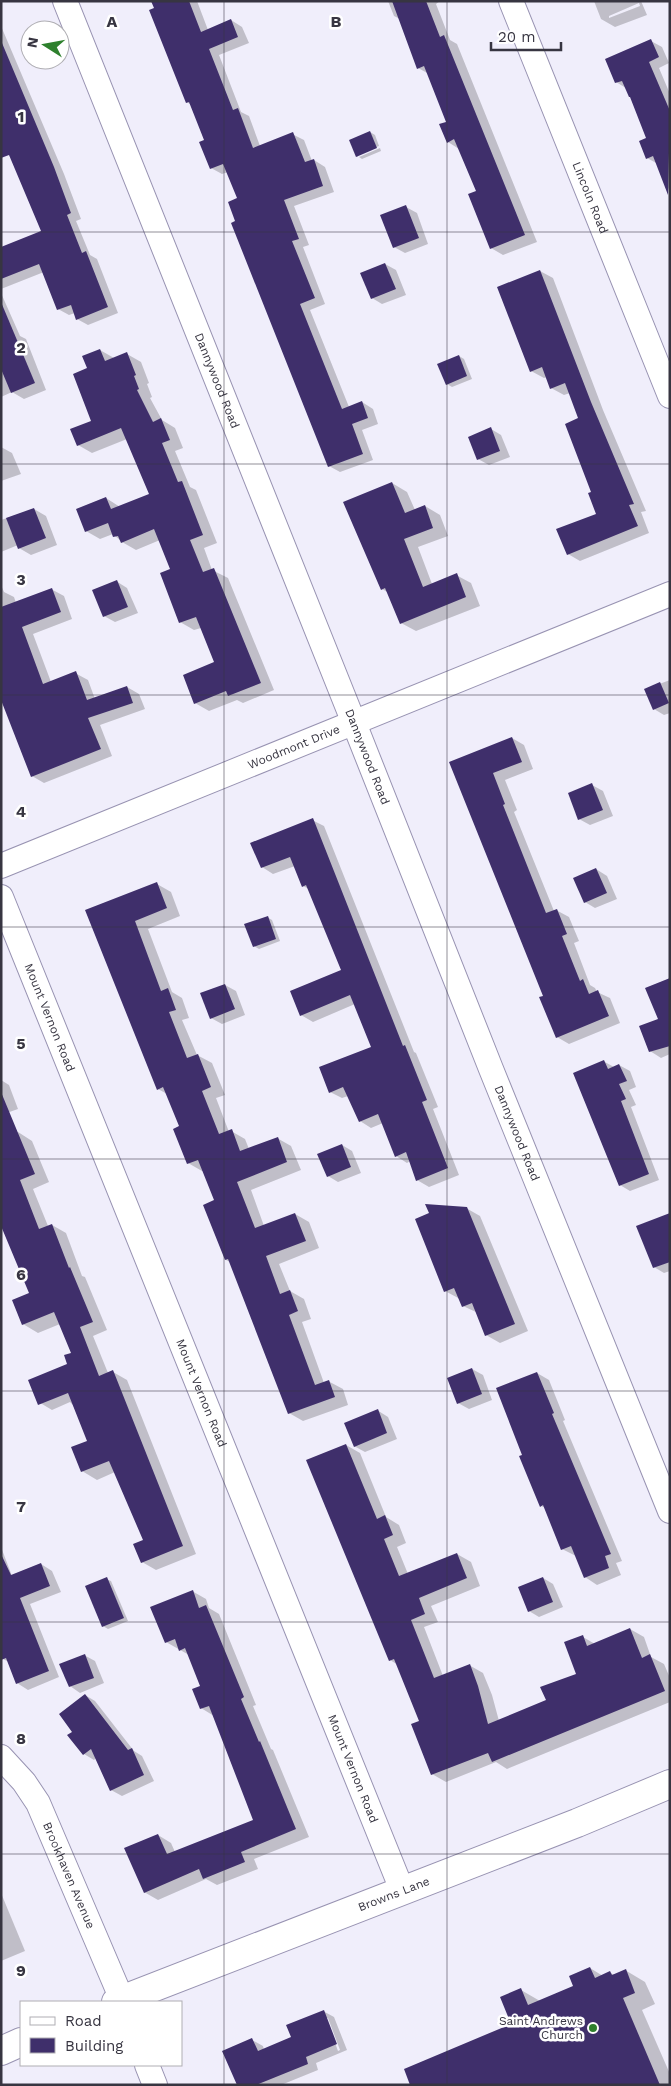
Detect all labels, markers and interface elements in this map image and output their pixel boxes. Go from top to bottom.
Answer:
text: A [107,12,118,31]
text: B [331,12,342,31]
north arrow [20,20,70,70]
scale bar [491,20,561,52]
text: 20 m [498,28,536,46]
text: N [23,36,41,49]
text: 1 [18,107,24,126]
street label: Lincoln Road [569,160,611,236]
street label: Dannywood Road [192,331,242,430]
text: 2 [16,338,26,357]
text: 3 [16,570,26,589]
street label: Dannywood Road [342,707,393,807]
street label: Woodmont Drive [246,722,342,772]
text: 4 [16,802,26,821]
street label: Mount Vernon Road [22,961,78,1074]
text: 5 [16,1034,26,1053]
street label: Dannywood Road [491,1083,543,1183]
text: 6 [16,1265,26,1284]
street label: Mount Vernon Road [173,1337,229,1449]
text: 7 [16,1497,26,1516]
street label: Mount Vernon Road [325,1712,381,1825]
text: 8 [16,1729,26,1748]
street label: Brookhaven Avenue [40,1820,98,1931]
street label: Browns Lane [356,1874,432,1914]
text: 9 [16,1961,26,1980]
legend [20,2001,182,2066]
text: Road [65,2012,102,2030]
place label: Saint Andrews Church [499,2014,583,2042]
marker: Saint Andrews Church [587,2022,599,2034]
text: Building [65,2037,123,2055]

